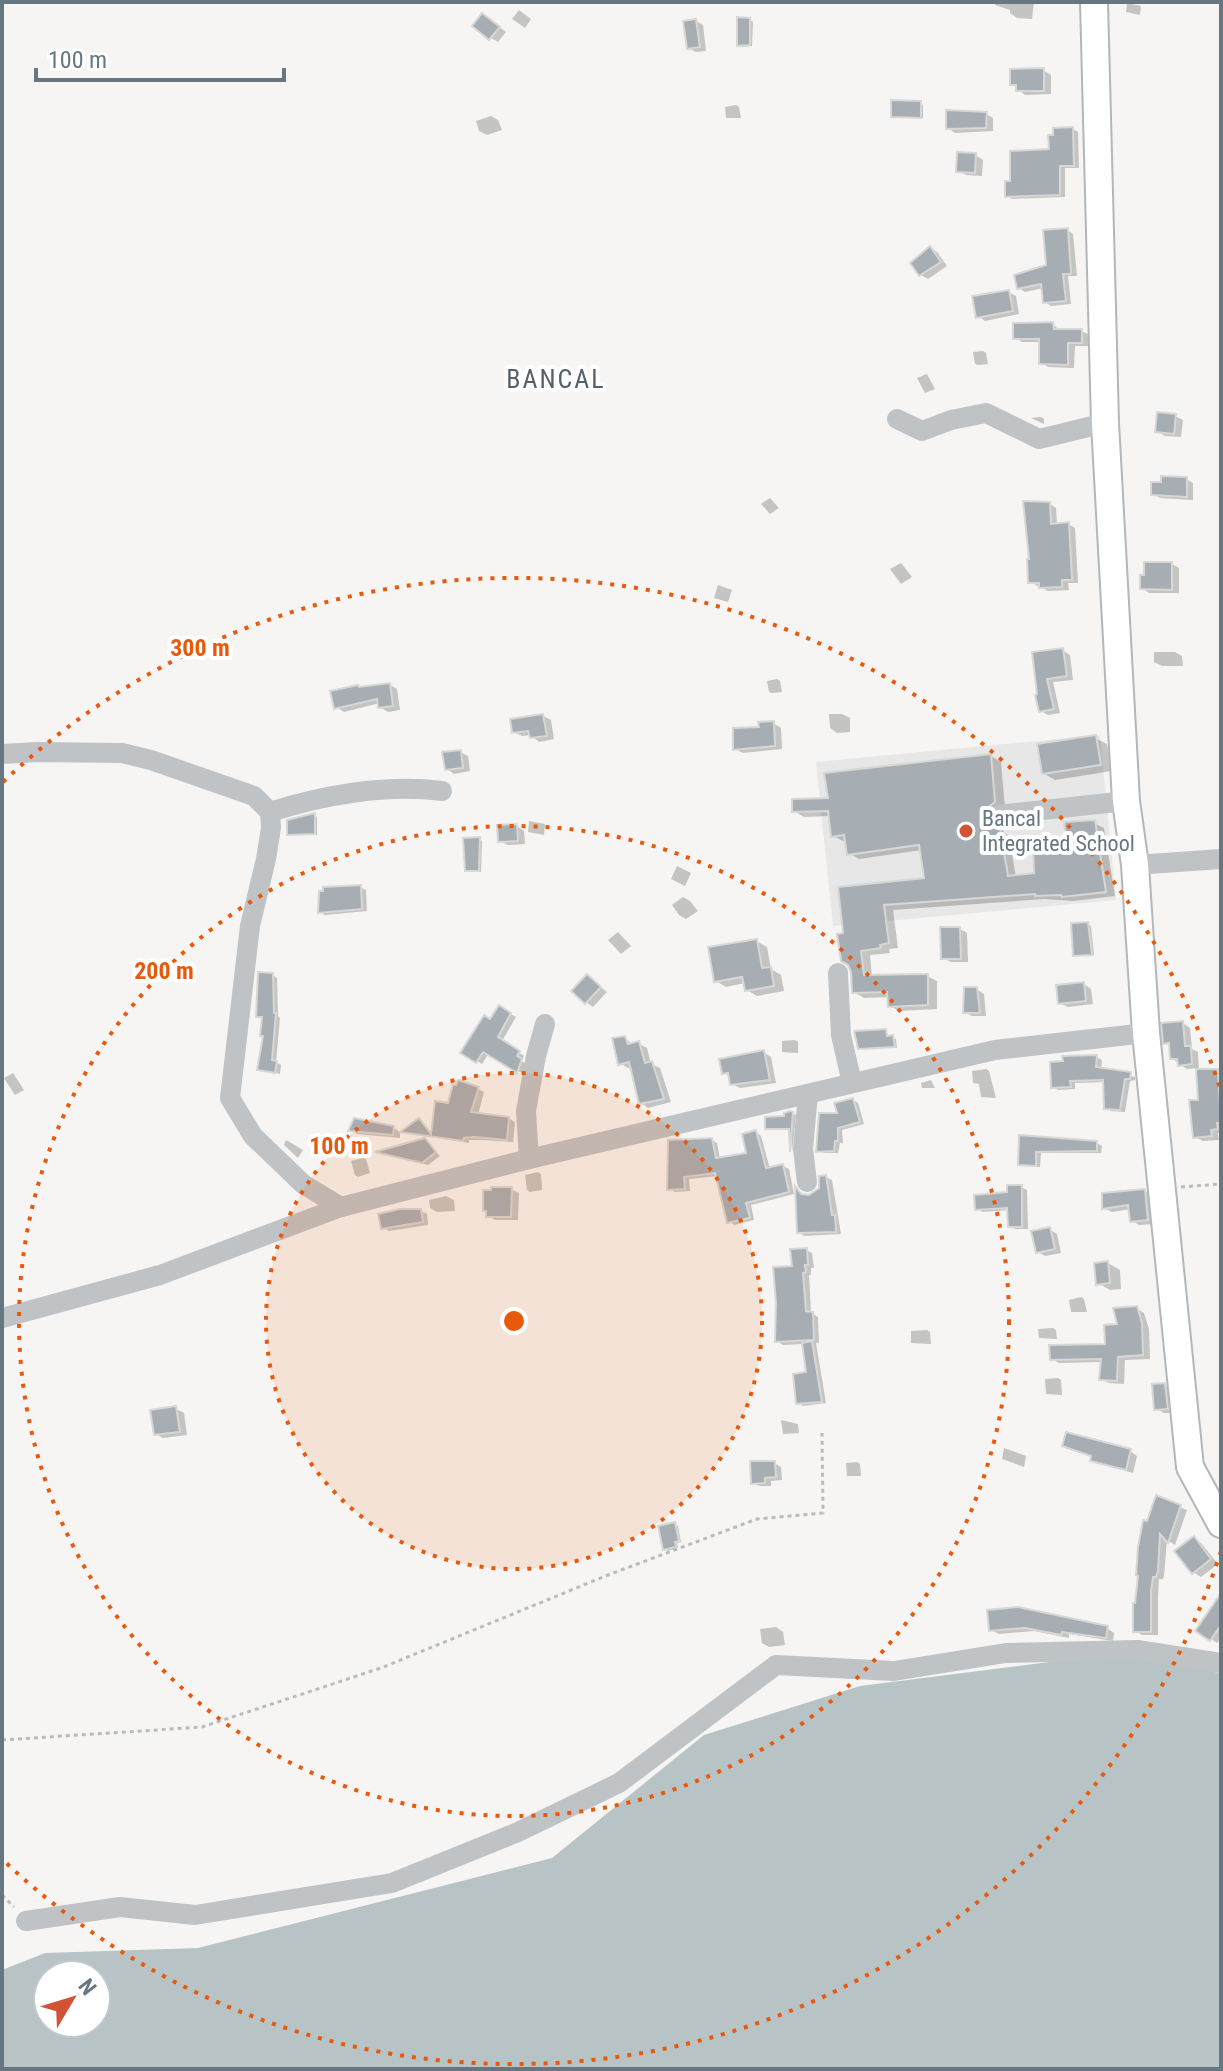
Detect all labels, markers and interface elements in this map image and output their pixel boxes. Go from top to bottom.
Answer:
scale bar [36,32,284,82]
text: 100 m [48,46,107,74]
district label: BANCAL [506,364,606,394]
text: 300 m [170,634,230,662]
place label: Bancal Integrated School [982,806,1135,856]
marker: Bancal Integrated School [957,822,975,840]
text: 200 m [134,957,194,985]
text: 100 m [309,1132,369,1160]
centre of rings [500,1307,528,1335]
north arrow [32,1959,112,2039]
text: N [73,1974,101,2000]

